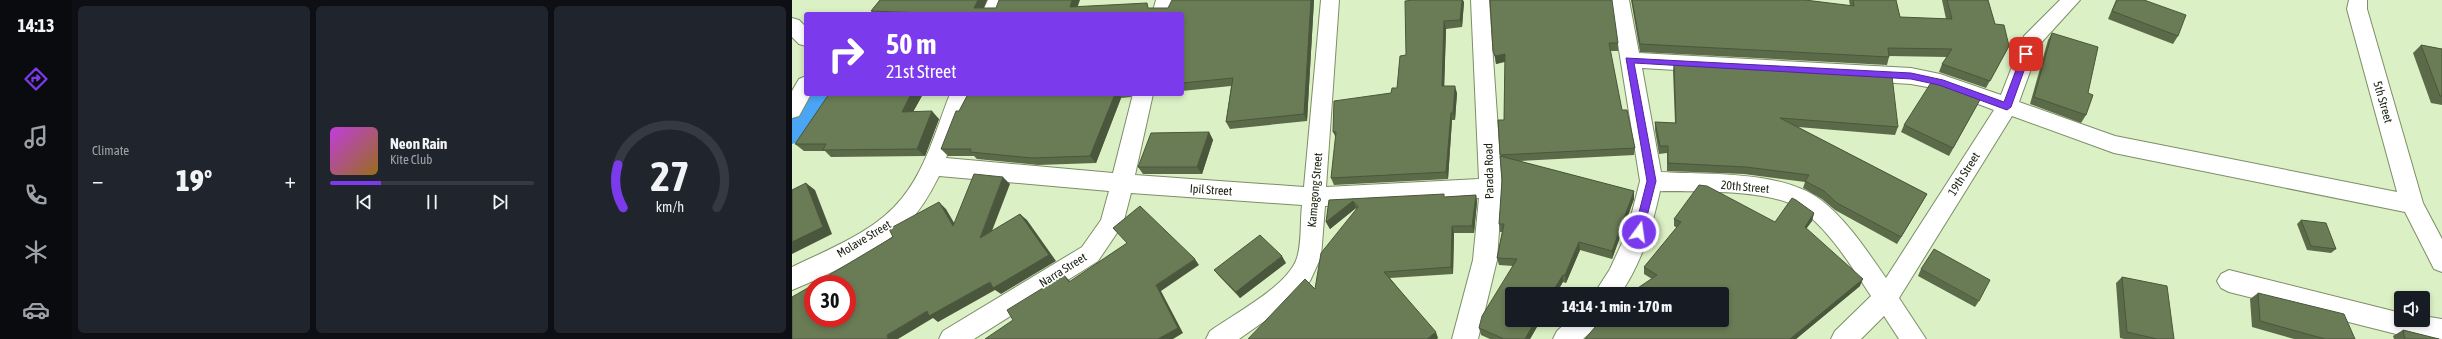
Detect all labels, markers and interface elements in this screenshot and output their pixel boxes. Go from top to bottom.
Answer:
text: 14:13 [17,15,55,36]
icon: right [820,28,872,80]
text: 50 m [886,28,936,60]
pin [2009,37,2043,71]
icon: arrive [2015,43,2037,65]
text: 21st Street [886,61,956,82]
icon: directions [22,65,50,93]
street label: 5th Street [2370,79,2396,125]
icon: music [22,123,50,151]
text: Neon Rain [390,135,447,152]
text: Climate [92,143,129,158]
street label: Parada Road [1482,143,1496,199]
street label: 19th Street [1945,149,1983,198]
text: 27 [650,151,690,199]
text: Kite Club [390,152,432,167]
street label: Kamagong Street [1305,152,1325,228]
text: 19° [176,163,212,197]
text: − [92,167,103,193]
text: + [285,167,296,193]
street label: 20th Street [1720,178,1770,196]
icon: phone [22,181,50,209]
street label: Ipil Street [1189,182,1233,199]
icon: previous [353,191,375,213]
icon: pause [421,191,443,213]
icon: next [489,191,511,213]
text: km/h [656,198,684,214]
position arrow [1618,211,1660,253]
street label: Molave Street [834,217,894,261]
icon: climate [22,238,50,266]
street label: Narra Street [1037,250,1090,290]
speed limit sign: 30 [804,275,856,327]
map controls [2394,291,2430,327]
button: sound [2394,291,2430,327]
icon: car [22,296,50,324]
text: 14:14 · 1 min · 170 m [1562,298,1672,315]

